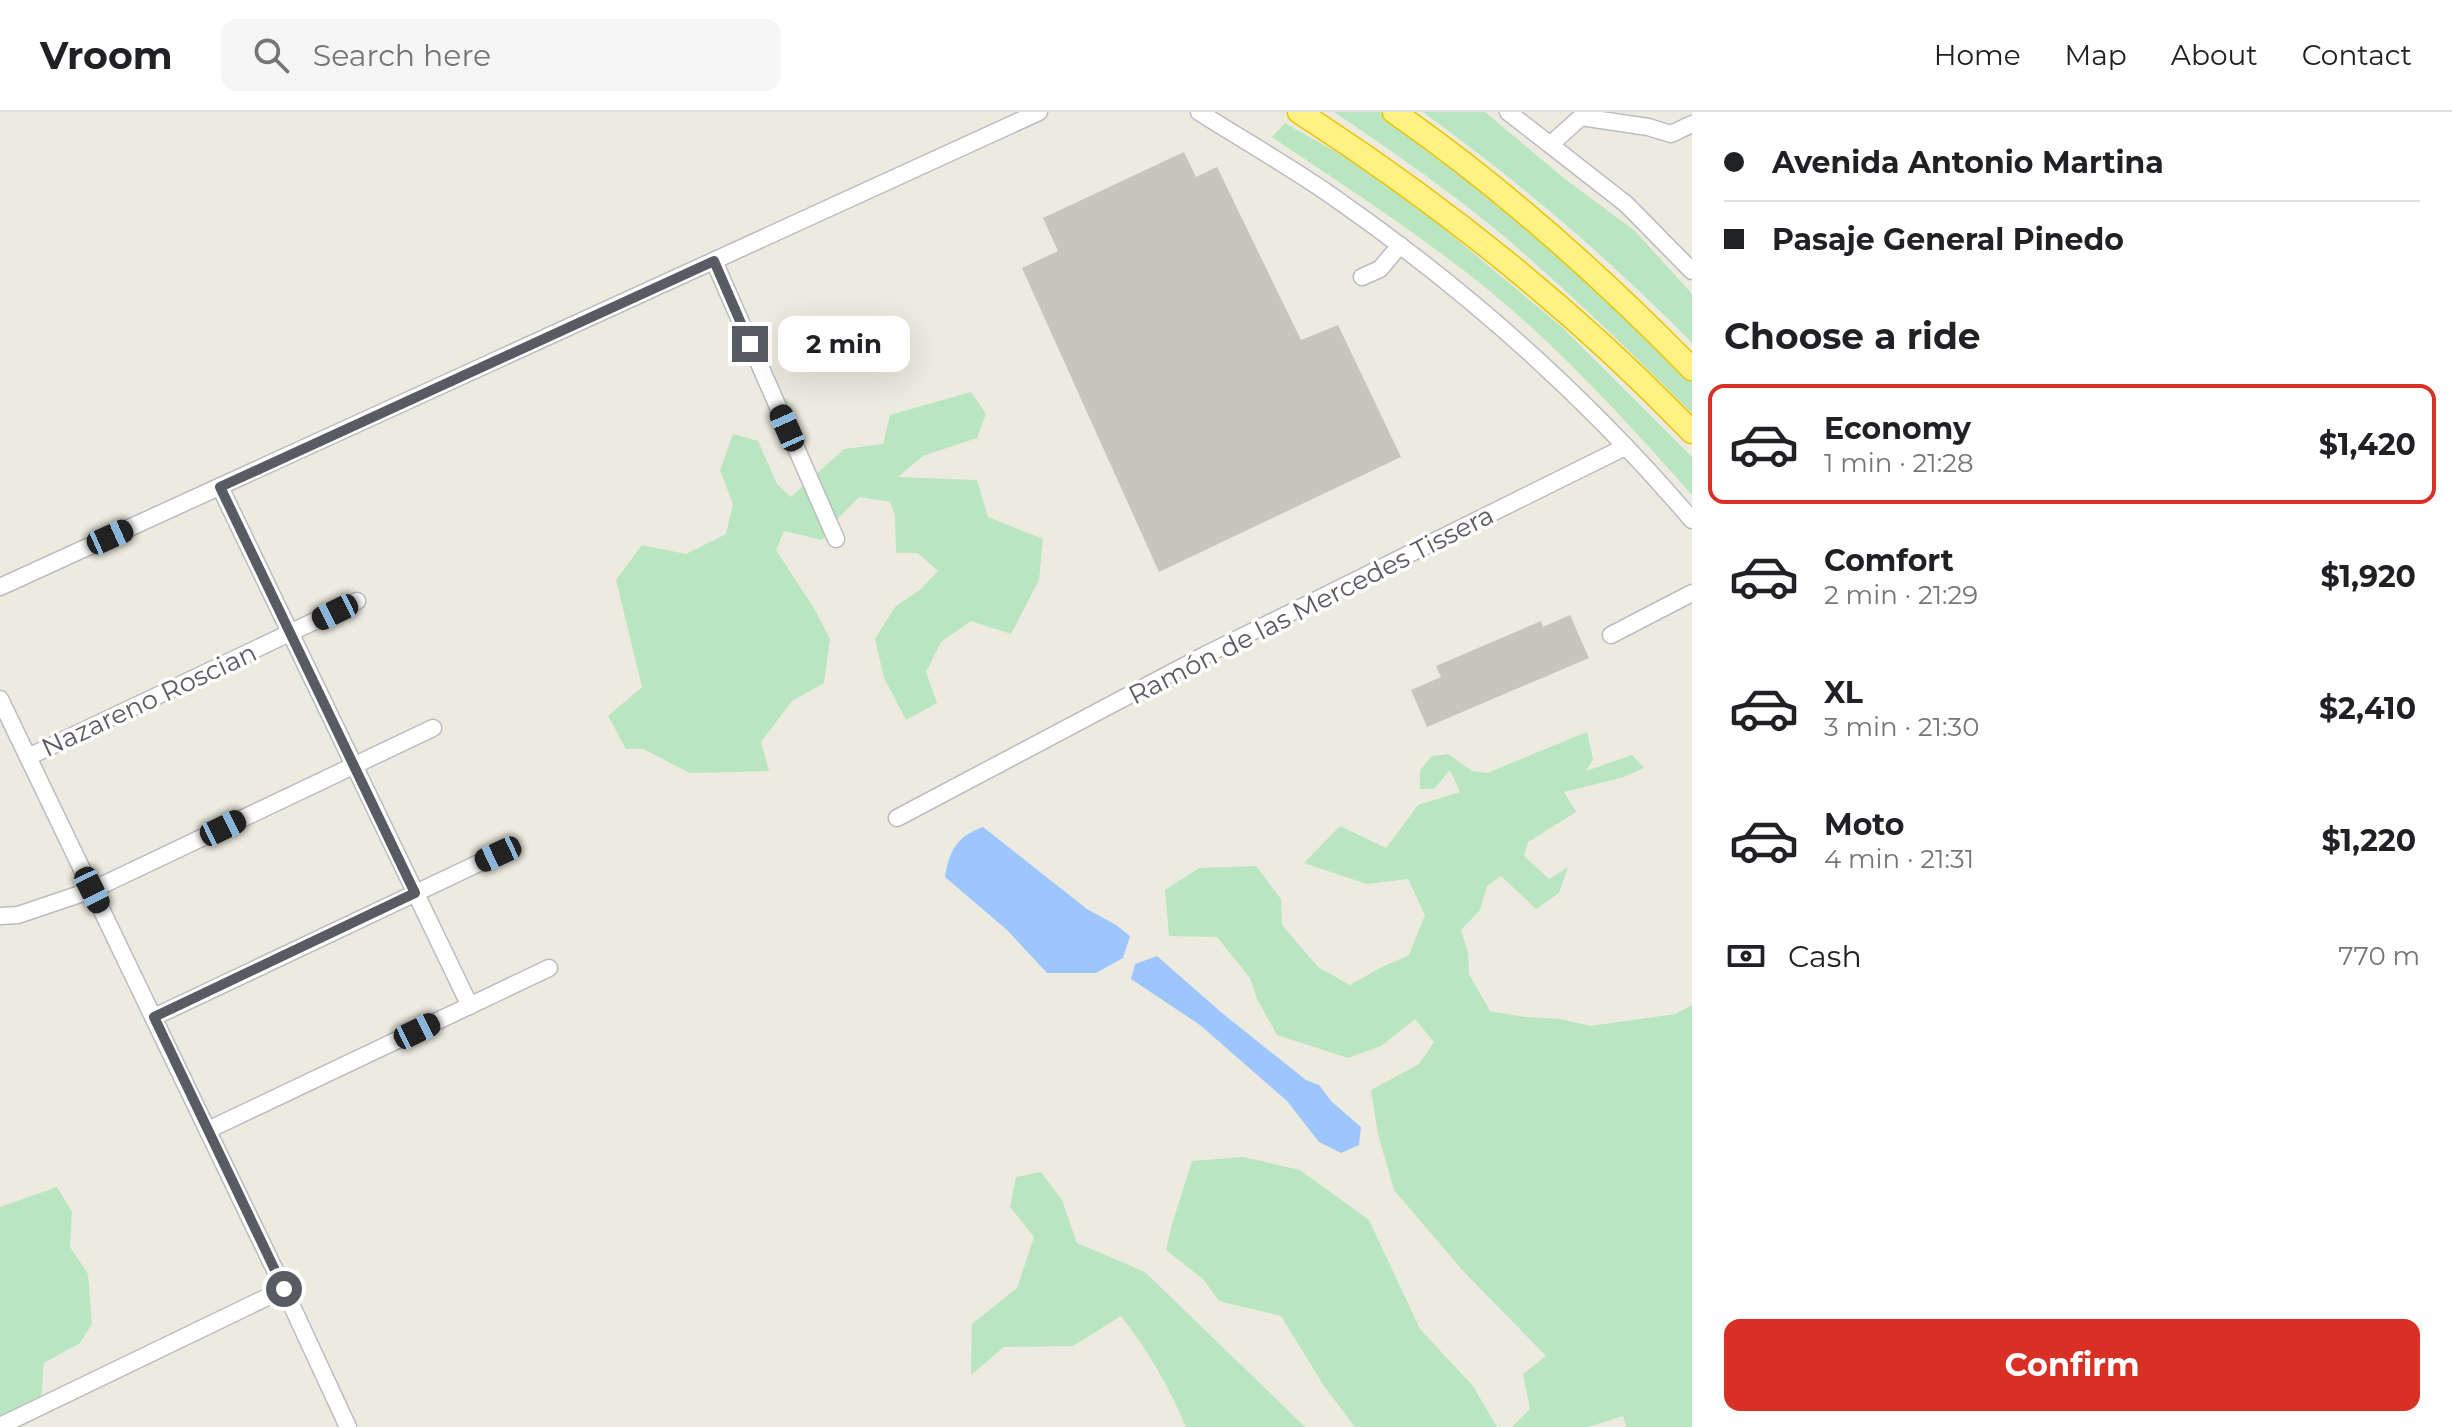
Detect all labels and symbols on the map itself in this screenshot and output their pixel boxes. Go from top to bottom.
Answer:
callout: 2 min [778,316,910,372]
route end [732,326,768,362]
car [766,401,808,455]
street label: Ramón de las Mercedes Tissera [1123,499,1499,711]
car [83,516,137,558]
car [308,591,362,633]
street label: Nazareno Roscian [36,636,262,764]
car [196,807,250,849]
car [471,833,525,875]
car [71,863,113,917]
car [390,1010,444,1052]
route start [266,1271,302,1307]

